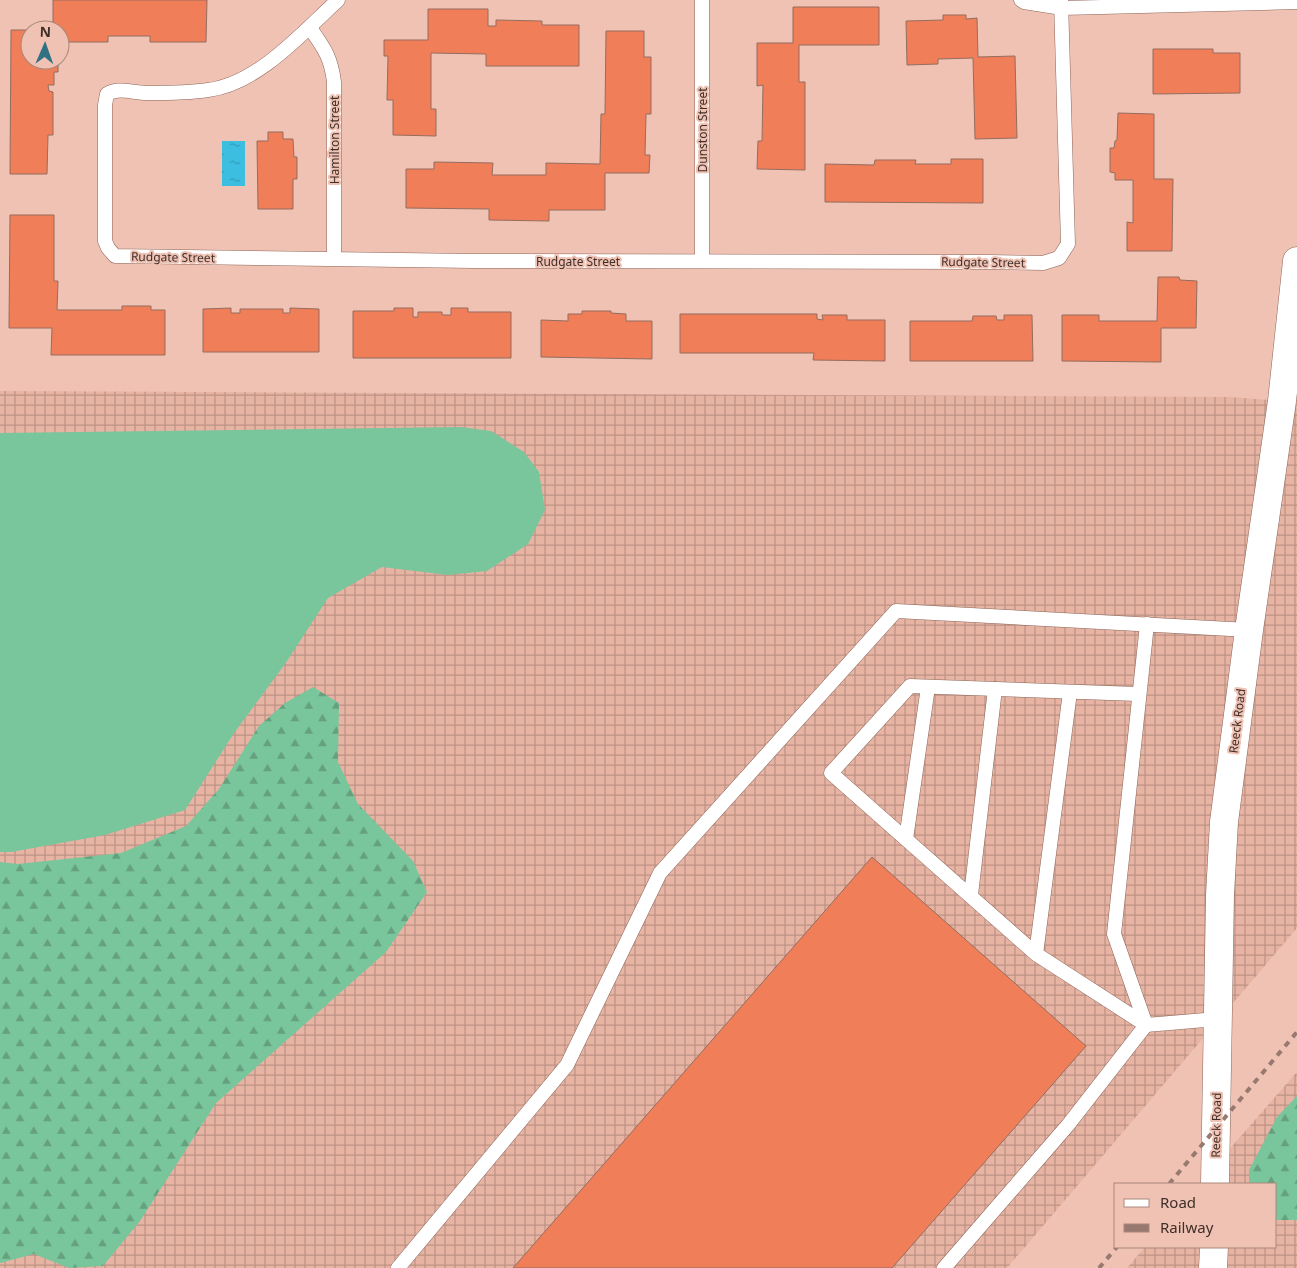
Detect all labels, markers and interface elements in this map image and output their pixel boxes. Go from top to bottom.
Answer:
north arrow [20,20,70,70]
text: N [39,22,51,41]
street label: Dunston Street [694,87,711,172]
street label: Hamilton Street [326,95,343,184]
street label: Rudgate Street [131,248,216,266]
street label: Rudgate Street [536,253,621,270]
street label: Rudgate Street [941,253,1026,271]
street label: Reeck Road [1225,688,1249,754]
street label: Reeck Road [1207,1092,1225,1158]
legend [1114,1183,1277,1248]
text: Road [1160,1192,1196,1212]
text: Railway [1160,1217,1214,1237]

